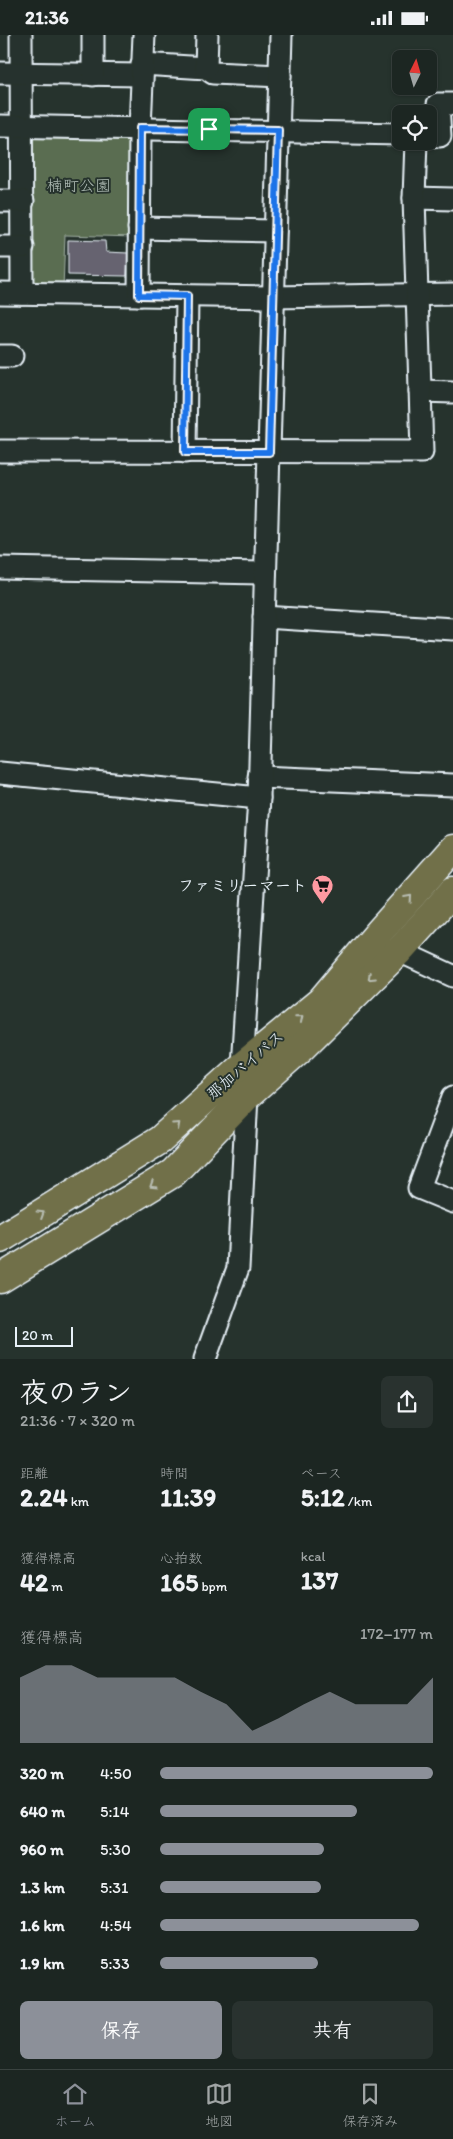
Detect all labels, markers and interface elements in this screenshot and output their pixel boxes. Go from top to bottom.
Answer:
text: 21:36 [25,6,69,29]
north arrow [392,50,438,95]
map controls [392,50,437,150]
button: locate [392,105,437,150]
pin [188,108,230,150]
icon: arrive [195,115,223,143]
park label: 楠町公園 [47,176,111,195]
supermarket icon: ファミリーマート [311,873,335,904]
place label: ファミリーマート [178,876,307,895]
one-way arrow [403,895,412,904]
one-way arrow [368,971,377,980]
one-way arrow [294,1016,303,1024]
street label: 那加バイパス [203,1026,287,1104]
one-way arrow [172,1122,181,1131]
one-way arrow [149,1179,158,1189]
one-way arrow [36,1210,45,1220]
scale bar [15,1324,72,1347]
text: 20 m [22,1327,53,1344]
text: 夜のラン [20,1375,132,1409]
button: share [381,1376,433,1428]
text: 21:36 · 7 × 320 m [20,1411,135,1430]
text: 距離 [20,1465,48,1482]
text: 時間 [160,1465,188,1482]
text: ペース [301,1465,342,1482]
text: 2.24 [20,1482,67,1512]
text: 11:39 [160,1482,216,1512]
text: 5:12 [301,1482,345,1512]
text: km [67,1493,89,1510]
text: /km [345,1493,372,1510]
text: kcal [301,1548,326,1565]
text: 獲得標高 [20,1550,76,1567]
text: 心拍数 [160,1550,202,1567]
text: 137 [301,1565,338,1595]
text: 42 [20,1567,48,1597]
text: 165 [160,1567,198,1597]
text: m [48,1578,63,1595]
text: bpm [198,1578,227,1595]
text: 172–177 m [360,1624,433,1643]
text: 獲得標高 [20,1628,84,1647]
text: 320 m [20,1764,64,1783]
text: 4:50 [100,1764,132,1783]
text: 640 m [20,1802,65,1821]
text: 5:14 [100,1802,129,1821]
text: 960 m [20,1840,64,1859]
text: 5:30 [100,1840,131,1859]
text: 1.3 km [20,1878,65,1897]
text: 5:31 [100,1878,128,1897]
text: 1.6 km [20,1916,65,1935]
text: 4:54 [100,1916,132,1935]
text: 1.9 km [20,1954,64,1973]
text: 5:33 [100,1954,130,1973]
button: 保存 [20,2001,222,2059]
button: 共有 [232,2001,433,2059]
tab: ホーム [55,2080,96,2130]
tab: 地図 [205,2080,233,2130]
tab: 保存済み [342,2080,398,2130]

